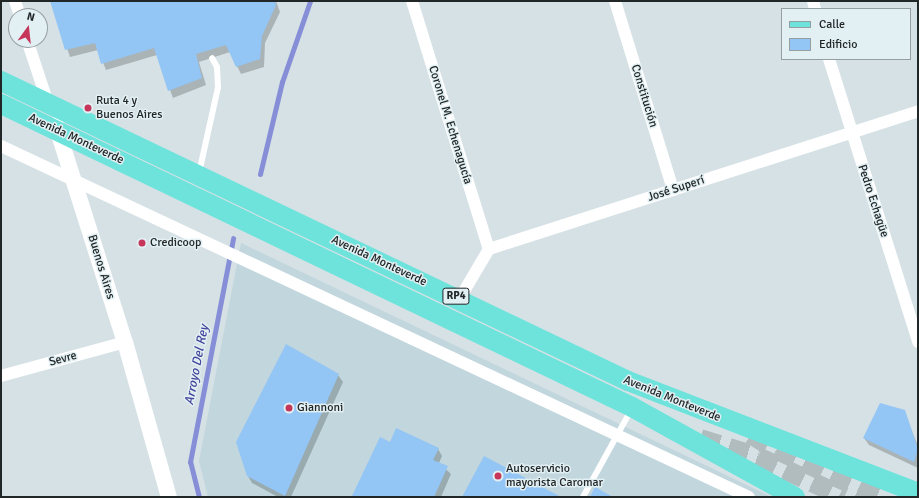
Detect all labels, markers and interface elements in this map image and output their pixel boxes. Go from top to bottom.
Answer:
north arrow [8,8,48,48]
legend [781,8,911,60]
text: N [26,10,36,24]
text: Calle [819,17,845,32]
text: Edificio [819,37,857,52]
street label: Constitución [628,63,660,129]
street label: Coronel M. Echenagucía [425,64,475,186]
place label: Ruta 4 y Buenos Aires [96,94,163,122]
marker: Ruta 4 y Buenos Aires [83,103,93,113]
street label: Avenida Monteverde [26,111,126,167]
street label: Pedro Echagüe [854,163,892,239]
street label: José Superí [646,173,706,205]
street label: Buenos Aires [84,233,118,301]
street label: Avenida Monteverde [329,233,429,289]
place label: Credicoop [150,236,201,250]
marker: Credicoop [137,238,147,248]
road number: RP4 [442,287,470,305]
water label: Arroyo Del Rey [182,324,212,406]
street label: Sevre [48,348,78,370]
street label: Avenida Monteverde [621,373,723,425]
place label: Giannoni [297,401,343,415]
marker: Giannoni [284,403,294,413]
place label: Autoservicio mayorista Caromar [506,462,603,490]
marker: Autoservicio mayorista Caromar [493,471,503,481]

